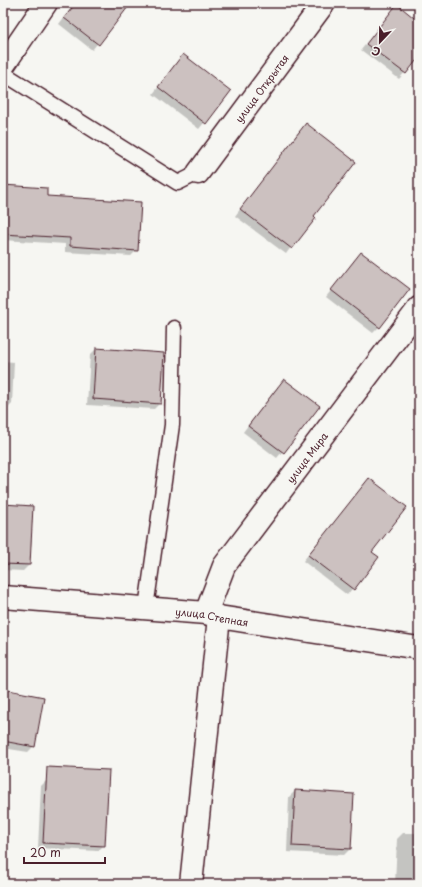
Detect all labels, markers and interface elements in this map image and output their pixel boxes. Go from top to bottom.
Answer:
north arrow [360,22,400,62]
text: С [369,42,383,61]
street label: улица Открытая [231,51,291,125]
street label: улица Мира [282,428,331,486]
street label: улица Степная [175,603,250,629]
scale bar [24,839,105,865]
text: 20 m [30,843,61,861]

